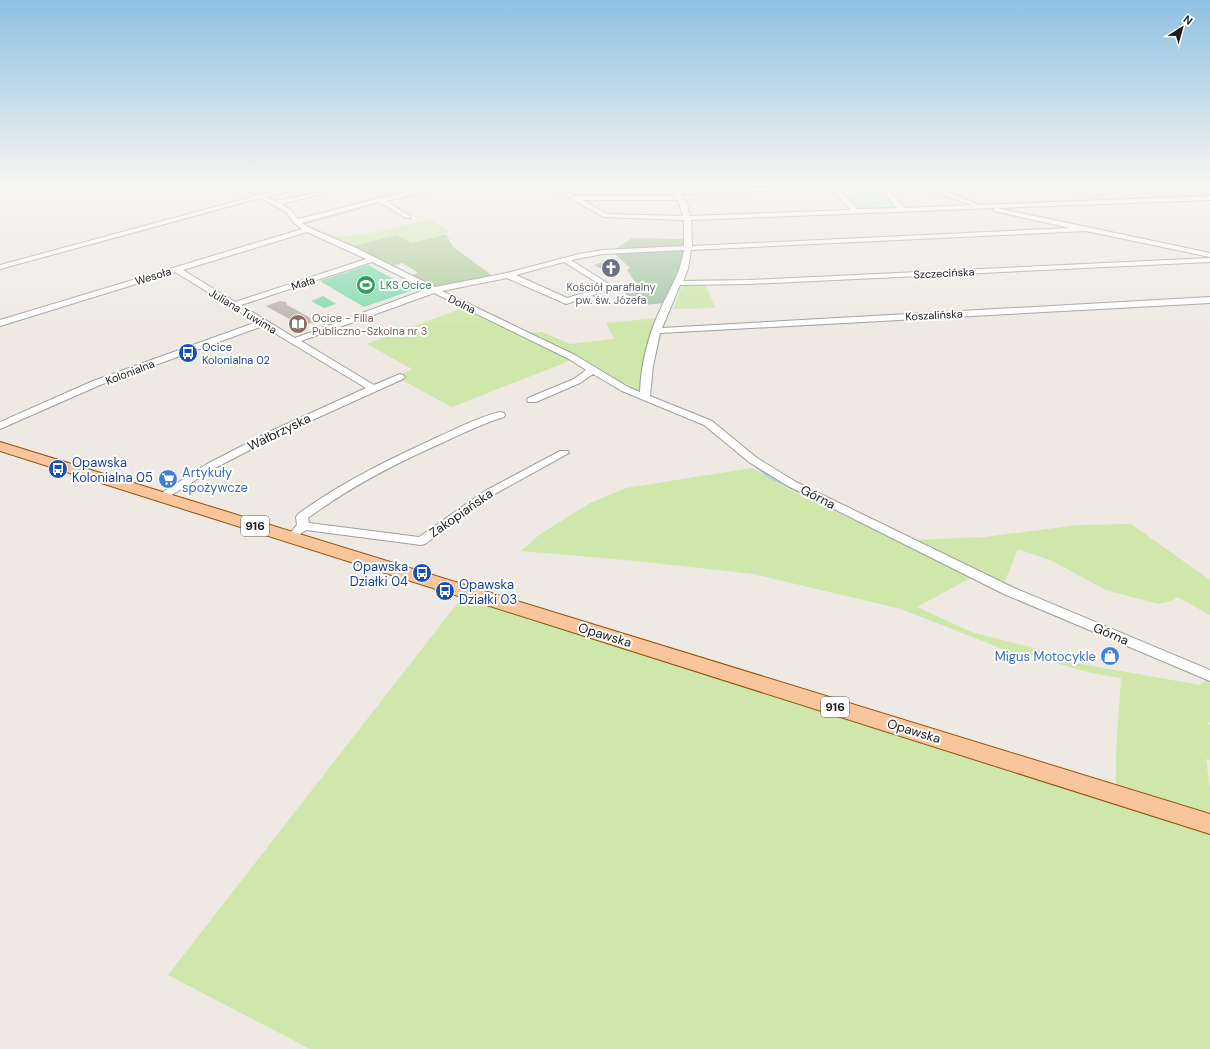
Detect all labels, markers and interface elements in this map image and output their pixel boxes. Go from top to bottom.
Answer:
north arrow [1162,8,1202,48]
text: N [1181,12,1195,28]
church icon: Kościół parafialny pw. św. Józefa [600,257,622,279]
street label: Wesoła [133,264,173,288]
street label: Szczecińska [913,264,975,282]
street label: Mała [289,273,317,293]
sports icon: LKS Ocice [355,274,377,296]
place label: LKS Ocice [380,278,432,292]
place label: Kościół parafialny pw. św. Józefa [566,280,656,307]
street label: Juliana Tuwima [206,285,280,337]
street label: Dolna [446,291,478,317]
street label: Koszalińska [905,307,963,323]
place label: Ocice - Filia Publiczno-Szkolna nr 3 [312,311,427,338]
library icon: Ocice - Filia Publiczno-Szkolna nr 3 [287,313,309,335]
place label: Ocice Kolonialna 02 [202,340,270,367]
bus stop icon: Ocice Kolonialna 02 [177,342,199,364]
street label: Kolonialna [104,356,156,388]
street label: Wałbrzyska [245,409,313,455]
place label: Opawska Kolonialna 05 [72,454,153,486]
bus stop icon: Opawska Kolonialna 05 [47,458,69,480]
place label: Artykuły spożywcze [182,464,248,496]
supermarket icon: Artykuły spożywcze [157,468,179,490]
street label: Górna [798,481,838,513]
street label: Zakopiańska [426,485,496,541]
road number: 916 [241,516,269,536]
place label: Opawska Działki 04 [350,558,408,590]
bus stop icon: Opawska Działki 04 [411,562,433,584]
place label: Opawska Działki 03 [459,576,517,608]
bus stop icon: Opawska Działki 03 [434,580,456,602]
street label: Opawska [576,619,634,651]
street label: Górna [1091,619,1131,649]
shop icon: Migus Motocykle [1099,645,1121,667]
place label: Migus Motocykle [995,648,1096,665]
road number: 916 [821,697,849,717]
street label: Opawska [885,715,943,747]

